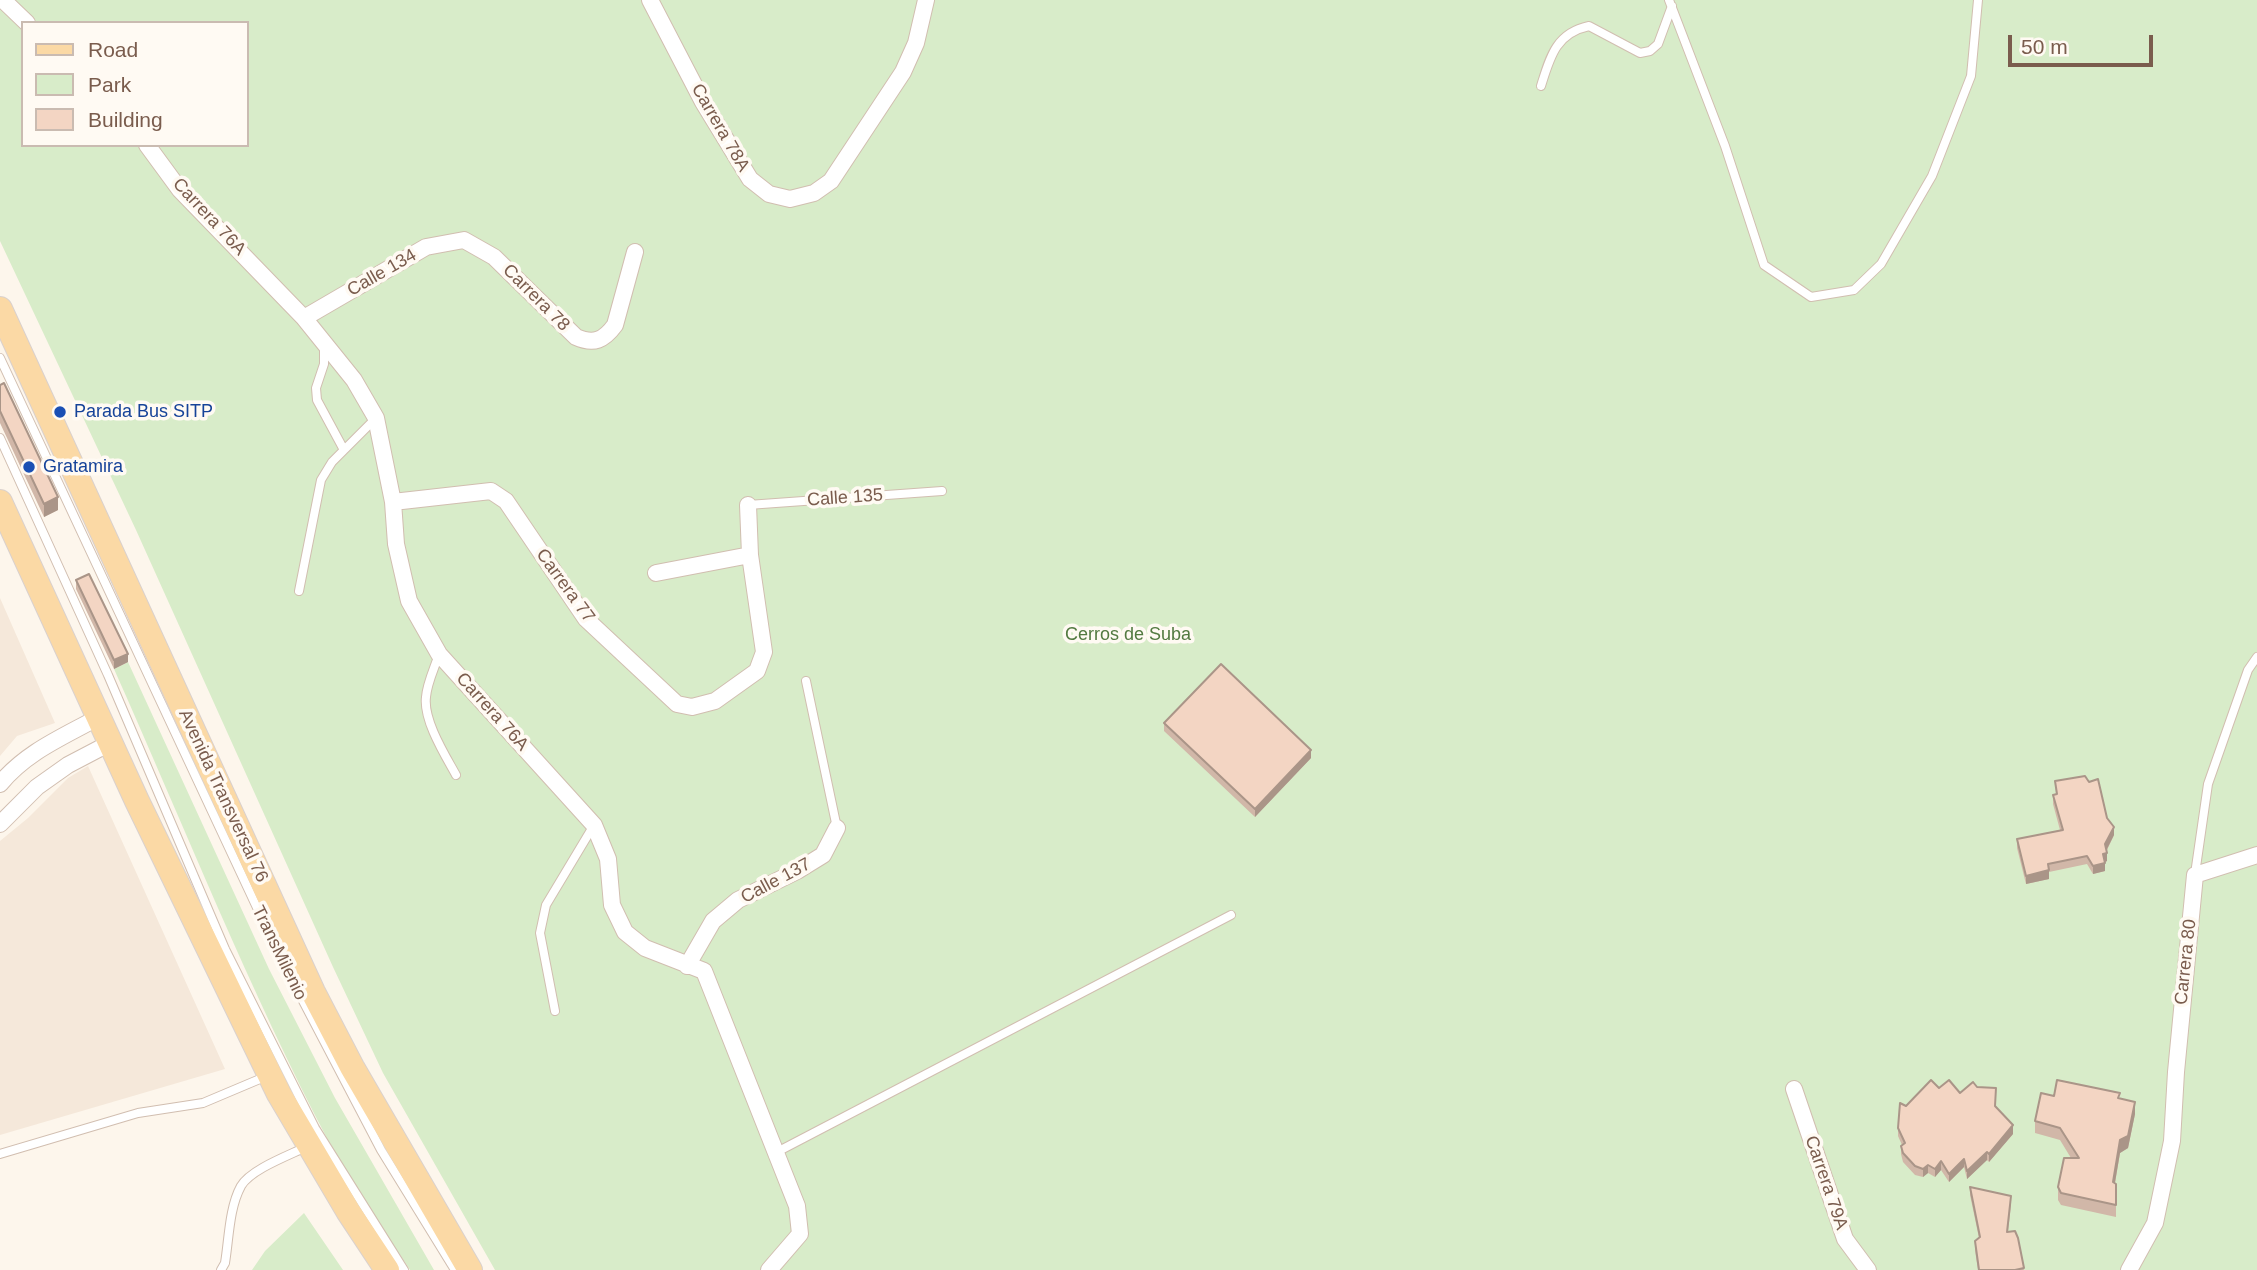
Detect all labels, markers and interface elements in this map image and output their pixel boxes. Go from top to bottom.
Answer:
legend [21,21,248,147]
scale bar [2012,21,2157,65]
text: 50 m [2021,35,2068,58]
text: Road [88,38,138,61]
text: Park [88,73,131,96]
street label: Carrera 78A [686,80,754,176]
text: Building [88,108,163,131]
street label: Carrera 76A [168,174,250,260]
street label: Calle 134 [344,245,420,301]
street label: Carrera 78 [498,260,574,336]
place label: Parada Bus SITP [74,401,213,423]
marker: Parada Bus SITP [52,404,68,420]
place label: Gratamira [43,456,123,478]
marker: Gratamira [21,459,37,475]
street label: Calle 135 [806,485,884,511]
street label: Carrera 77 [531,545,599,627]
park label: Cerros de Suba [1065,624,1191,646]
street label: Carrera 76A [451,668,533,756]
street label: Avenida Transversal 76 [173,706,273,886]
street label: Calle 137 [737,854,815,908]
street label: TransMilenio [247,902,311,1004]
street label: Carrera 80 [2171,918,2201,1006]
street label: Carrera 79A [1800,1133,1852,1233]

